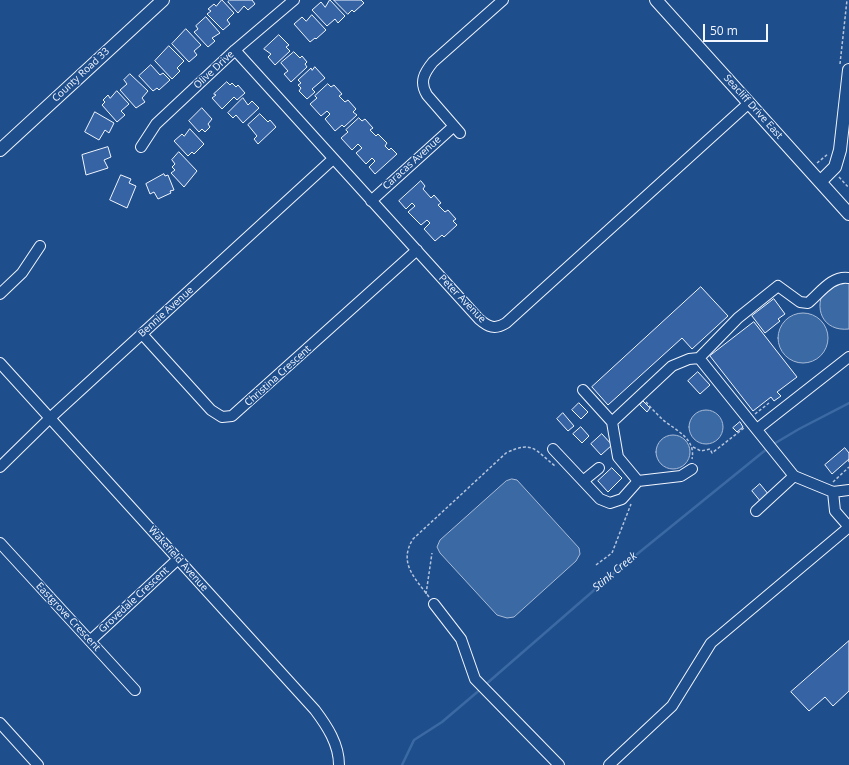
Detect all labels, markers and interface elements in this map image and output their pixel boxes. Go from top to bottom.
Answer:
scale bar [705,16,770,42]
text: 50 m [710,22,738,39]
street label: County Road 33 [50,45,112,105]
street label: Olive Drive [191,48,237,92]
street label: Seacliff Drive East [721,72,785,142]
street label: Caracas Avenue [380,134,444,192]
street label: Peter Avenue [436,272,488,326]
street label: Bennie Avenue [136,284,196,340]
street label: Christina Crescent [242,343,314,409]
street label: Wakefield Avenue [146,524,210,594]
water label: Stink Creek [590,550,640,594]
street label: Grovedale Crescent [97,564,171,636]
street label: Eastgrove Crescent [33,580,103,654]

